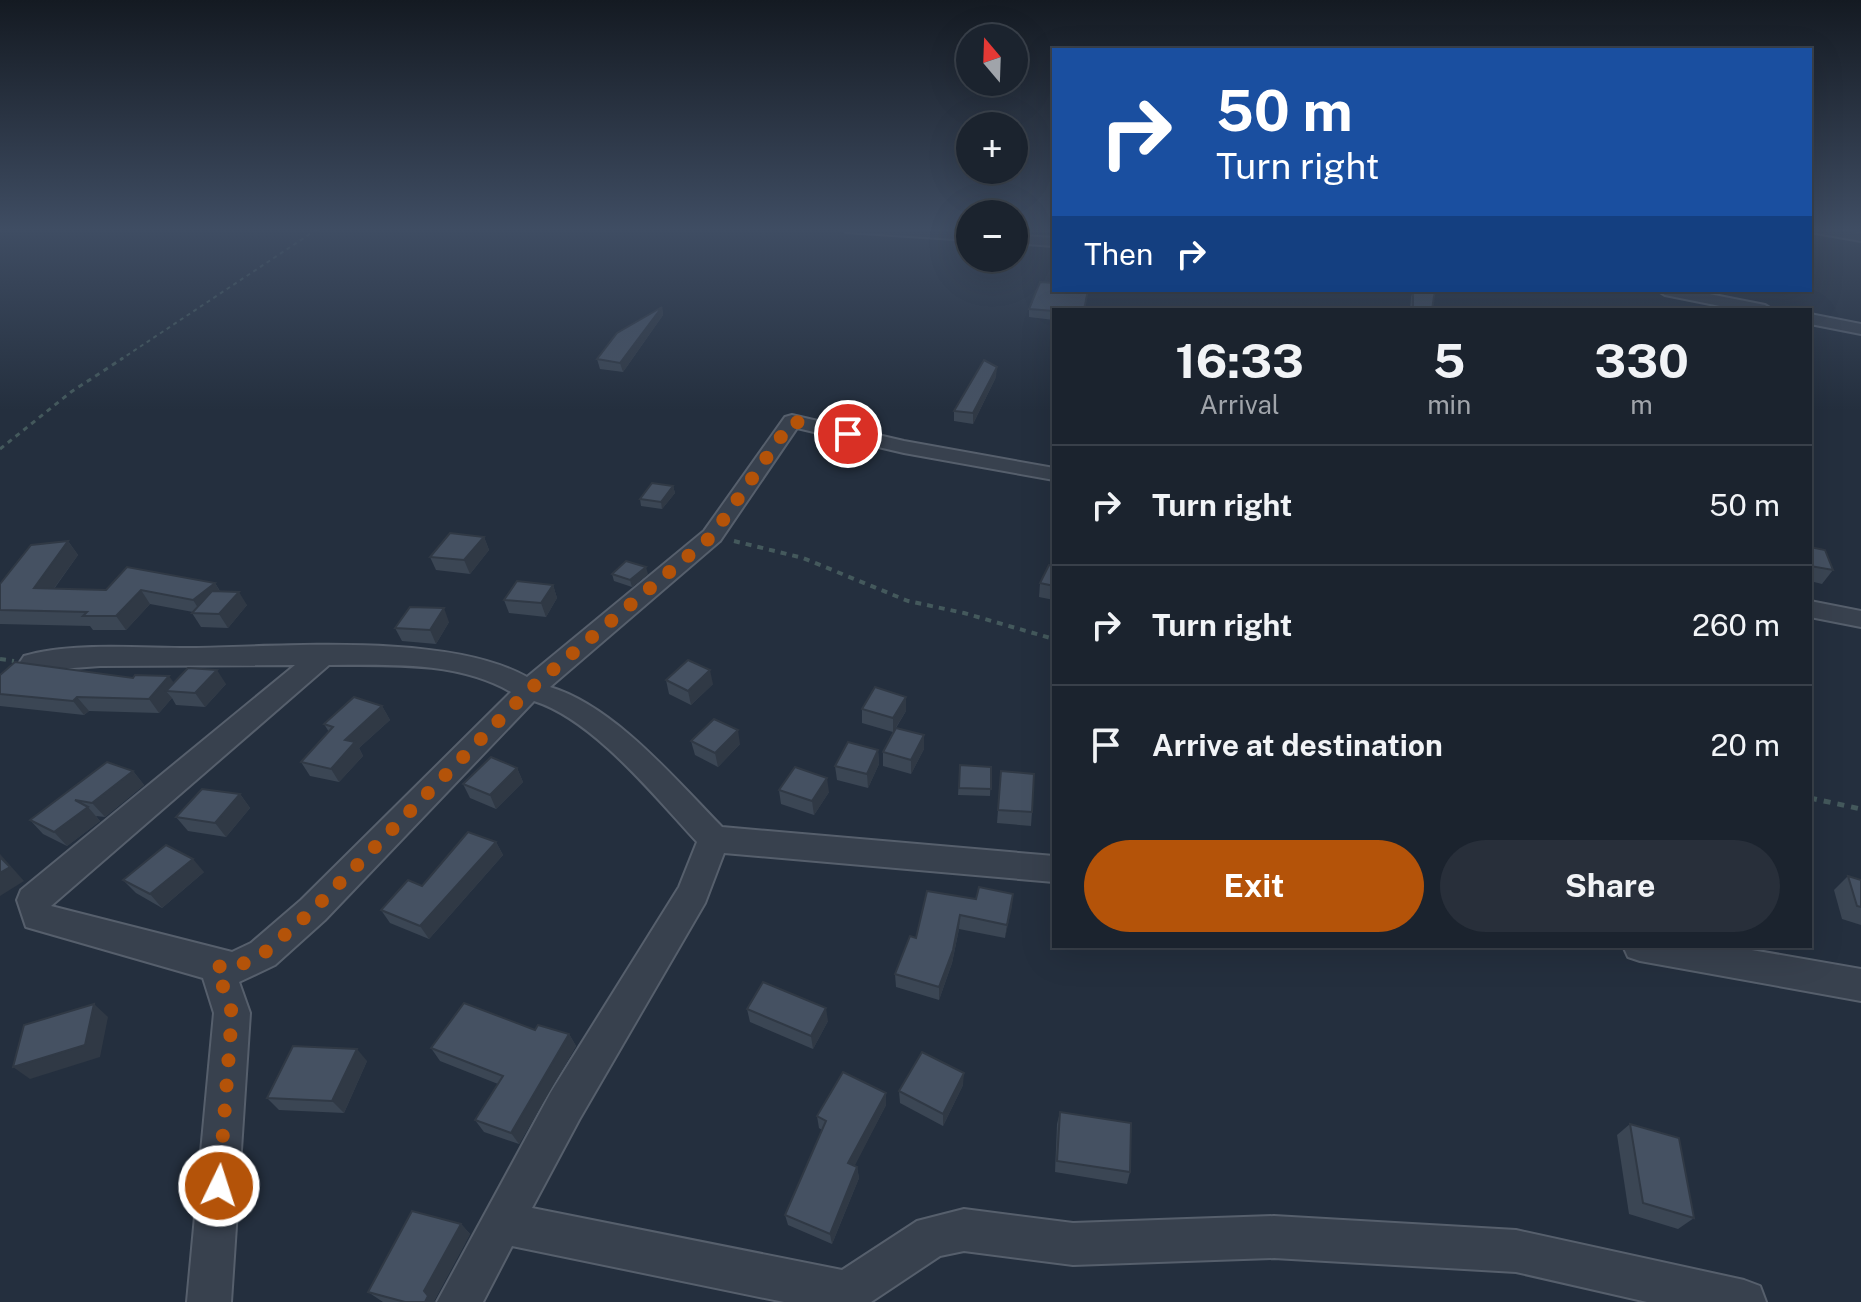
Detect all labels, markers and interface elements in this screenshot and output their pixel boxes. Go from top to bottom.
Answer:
north arrow [956,24,1028,96]
map controls [956,24,1028,272]
text: 50 m [1216,78,1353,144]
icon: right [1084,80,1188,184]
button: + [956,112,1028,184]
text: Turn right [1216,145,1379,187]
button: − [956,200,1028,272]
icon: right [1169,232,1213,276]
text: Then [1084,236,1153,272]
text: 16:33 [1175,332,1304,389]
text: 5 [1433,332,1465,389]
text: 330 [1594,332,1689,389]
text: Arrival [1199,389,1280,420]
text: min [1427,389,1471,420]
text: m [1630,389,1653,420]
pin [814,400,882,468]
icon: arrive [826,412,870,456]
icon: right [1084,483,1128,527]
text: Turn right [1152,487,1292,523]
text: 50 m [1709,487,1780,523]
icon: right [1084,603,1128,647]
text: Turn right [1152,607,1292,643]
text: 260 m [1692,607,1780,643]
icon: arrive [1084,723,1128,767]
text: Arrive at destination [1152,727,1443,763]
text: 20 m [1711,727,1780,763]
button: Exit [1084,840,1424,932]
button: Share [1440,840,1780,932]
position arrow [177,1144,261,1228]

